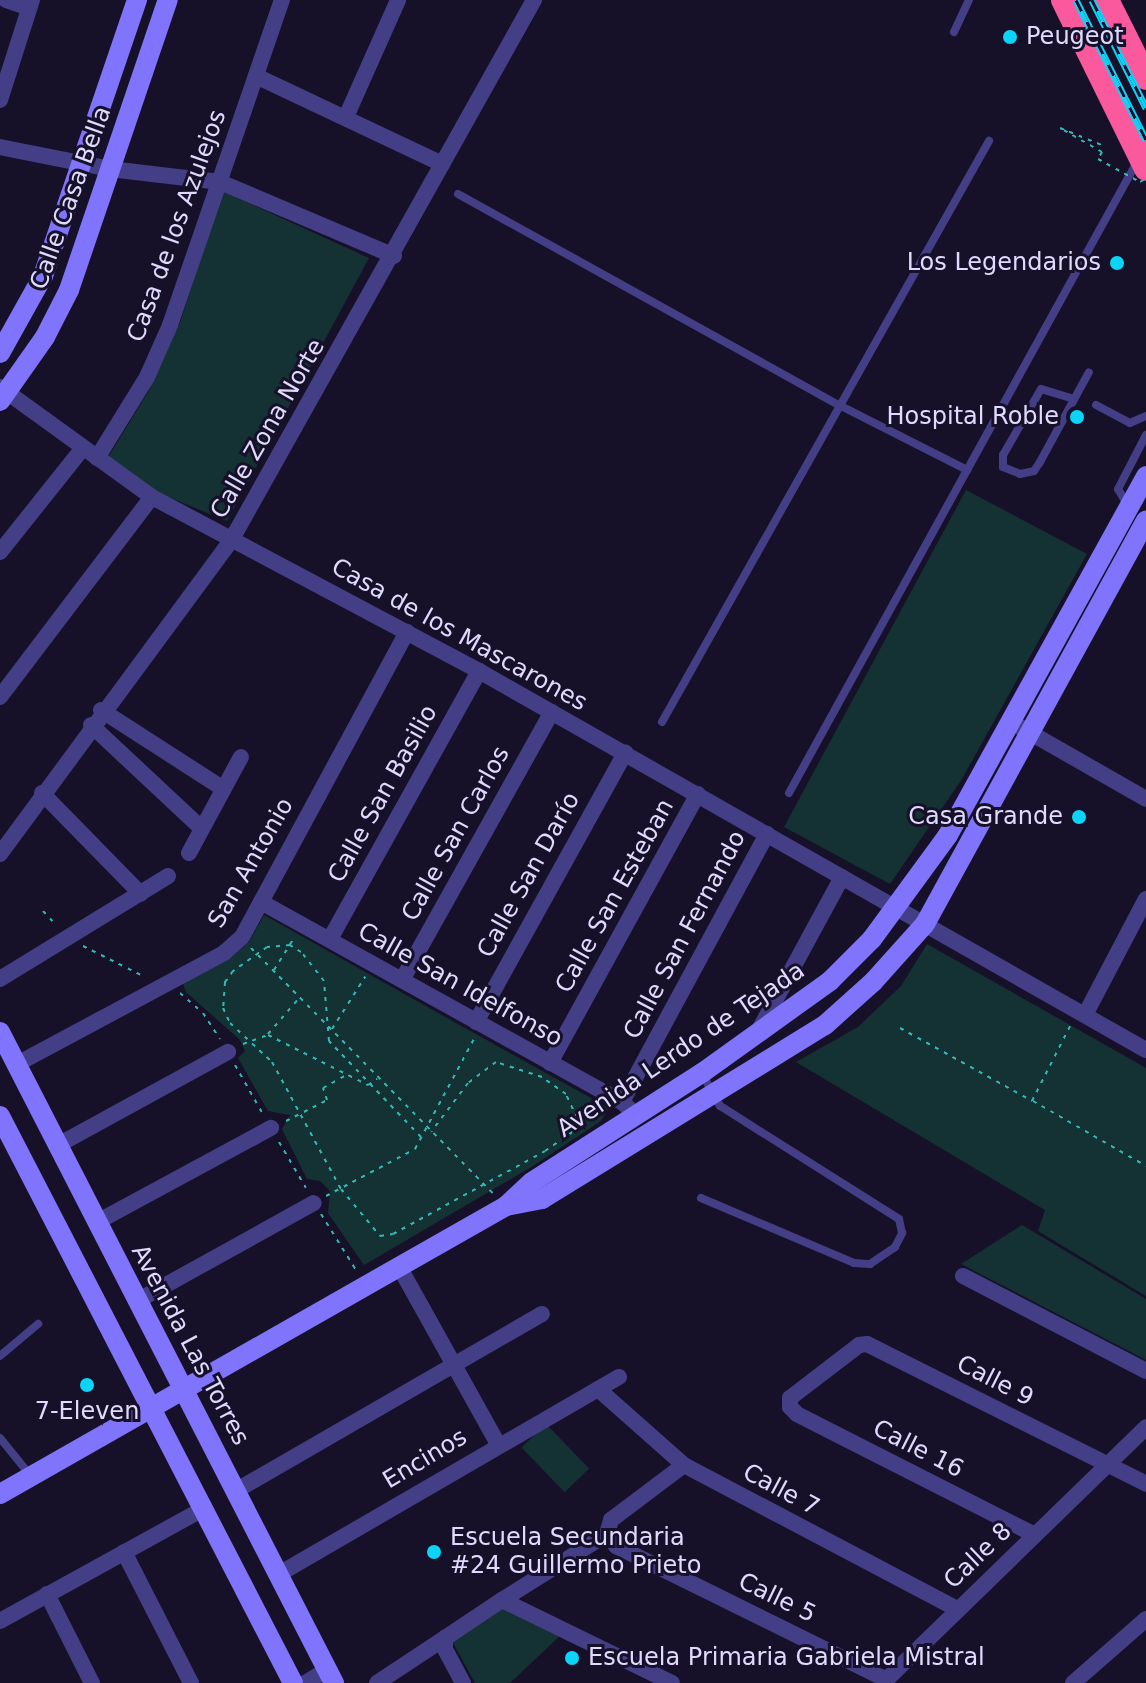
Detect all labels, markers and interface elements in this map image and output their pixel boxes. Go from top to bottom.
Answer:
place label: Peugeot [1026,23,1124,51]
marker: Peugeot [1001,28,1019,46]
street label: Calle Casa Bella [25,103,117,293]
street label: Casa de los Azulejos [122,106,232,346]
place label: Los Legendarios [907,249,1101,277]
marker: Los Legendarios [1108,254,1126,272]
street label: Calle Zona Norte [205,334,331,524]
place label: Hospital Roble [886,403,1059,431]
marker: Hospital Roble [1066,406,1088,428]
street label: Casa de los Mascarones [326,553,592,717]
street label: Calle San Basilio [322,700,444,888]
street label: Calle San Carlos [396,742,516,926]
street label: Calle San Darío [472,787,586,963]
street label: San Antonio [202,793,300,933]
street label: Calle San Esteban [550,794,680,998]
place label: Casa Grande [908,803,1063,831]
marker: Casa Grande [1070,808,1088,826]
street label: Calle San Fernando [618,826,752,1044]
street label: Calle San Idelfonso [353,917,567,1053]
street label: Avenida Lerdo de Tejada [552,956,810,1144]
street label: Avenida Las Torres [125,1240,255,1450]
street label: Calle 9 [952,1349,1038,1413]
marker: 7-Eleven [78,1376,96,1394]
place label: 7-Eleven [35,1398,139,1426]
street label: Calle 16 [868,1414,968,1484]
street label: Encinos [378,1423,472,1495]
street label: Calle 7 [738,1458,824,1522]
street label: Calle 8 [938,1517,1018,1595]
place label: Escuela Secundaria #24 Guillermo Prieto [450,1524,701,1580]
marker: Escuela Secundaria #24 Guillermo Prieto [425,1543,443,1561]
street label: Calle 5 [734,1567,820,1629]
place label: Escuela Primaria Gabriela Mistral [588,1644,985,1672]
marker: Escuela Primaria Gabriela Mistral [563,1649,581,1667]

